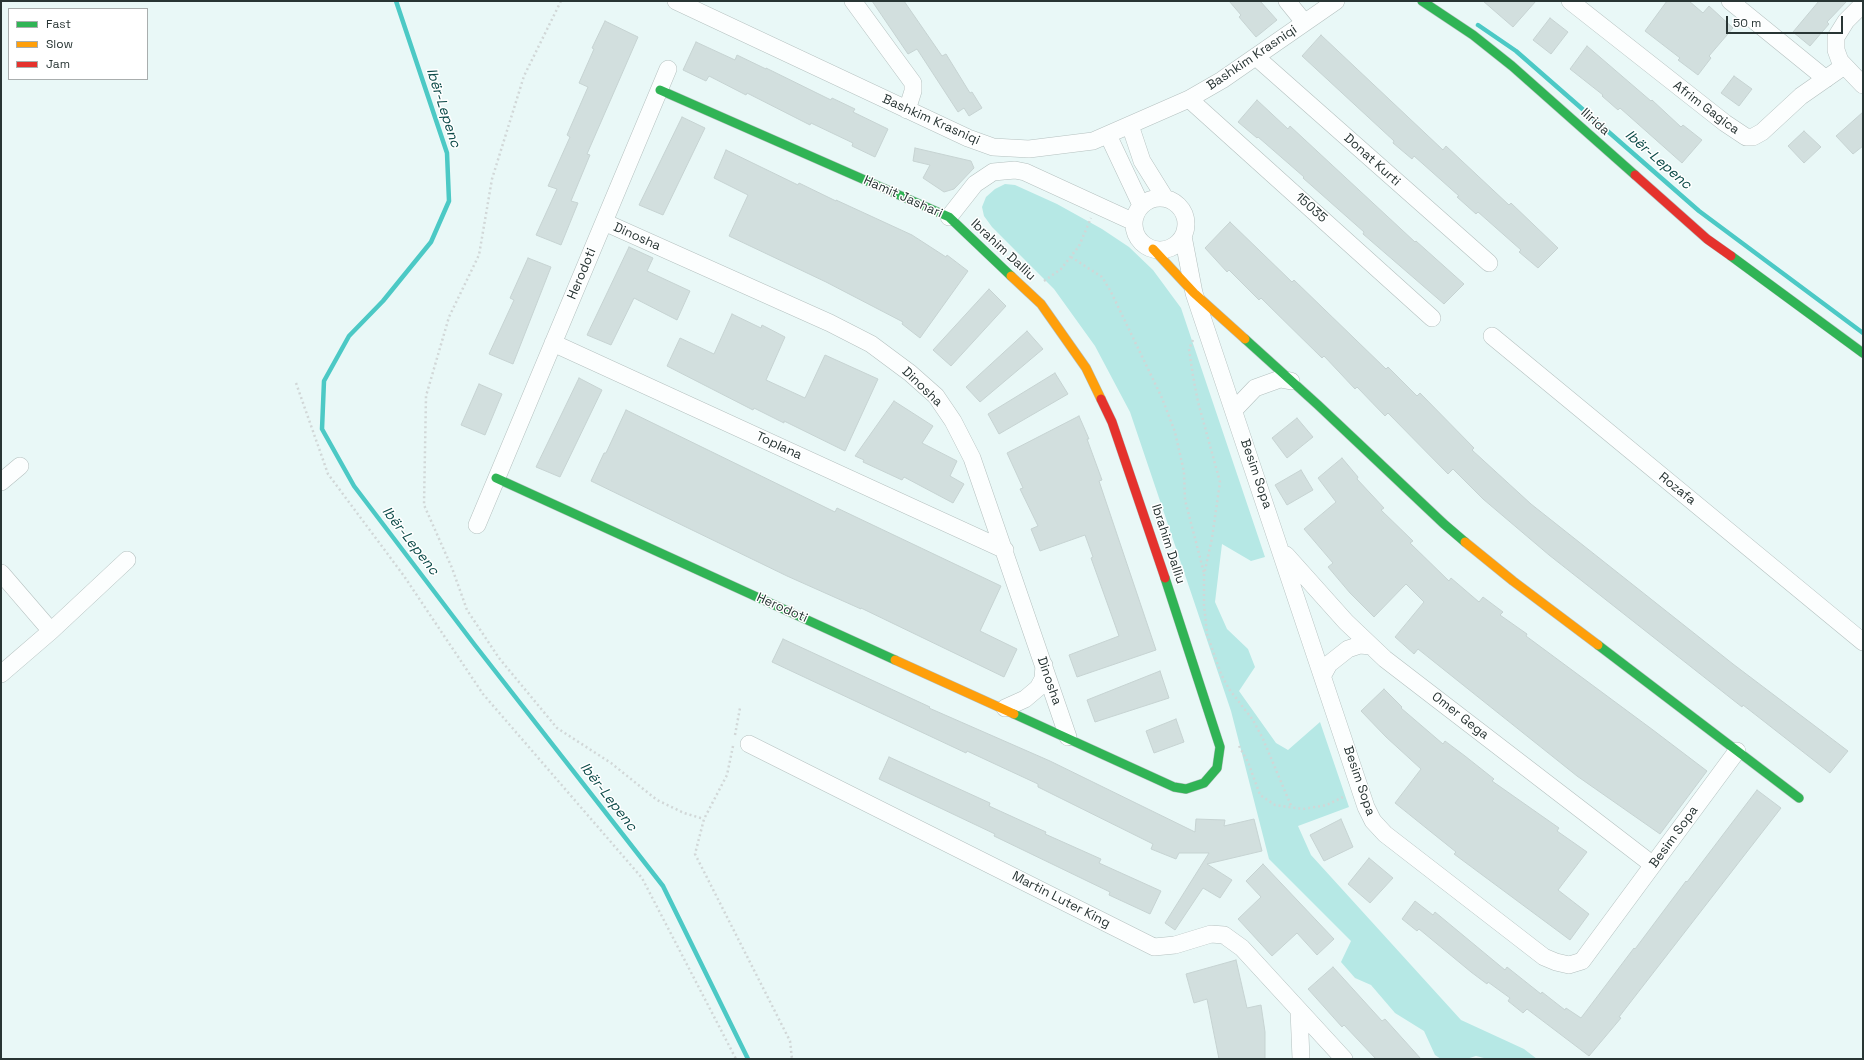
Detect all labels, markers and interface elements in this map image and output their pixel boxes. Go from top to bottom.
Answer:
legend [8,8,148,80]
scale bar [1728,8,1845,34]
text: 50 m [1733,15,1761,31]
text: Fast [46,16,71,32]
street label: Bashkim Krasniqi [1204,22,1300,94]
text: Slow [46,36,73,52]
text: Jam [46,56,70,72]
water label: Ibër-Lepenc [422,66,464,150]
street label: Afrim Gagica [1670,78,1742,138]
street label: Bashkim Krasniqi [880,91,982,149]
street label: Ilirida [1577,105,1613,139]
water label: Ibër-Lepenc [1621,127,1695,193]
street label: Donat Kurti [1340,131,1404,189]
street label: Hamit Jashari [861,173,945,221]
street label: 15035 [1292,190,1330,226]
street label: Ibrahim Dalliu [967,216,1039,284]
street label: Dinosha [611,220,663,254]
street label: Herodoti [564,246,600,302]
street label: Dinosha [899,364,945,410]
street label: Toplana [754,429,804,463]
street label: Besim Sopa [1237,437,1275,511]
street label: Rozafa [1655,469,1699,509]
street label: Ibrahim Dalliu [1148,502,1188,586]
water label: Ibër-Lepenc [378,503,442,579]
street label: Herodoti [754,590,810,626]
street label: Dinosha [1033,655,1065,707]
street label: Omer Gega [1428,689,1492,743]
street label: Besim Sopa [1340,744,1378,818]
water label: Ibër-Lepenc [576,759,640,835]
street label: Besim Sopa [1646,803,1702,871]
street label: Martin Luter King [1009,868,1113,932]

